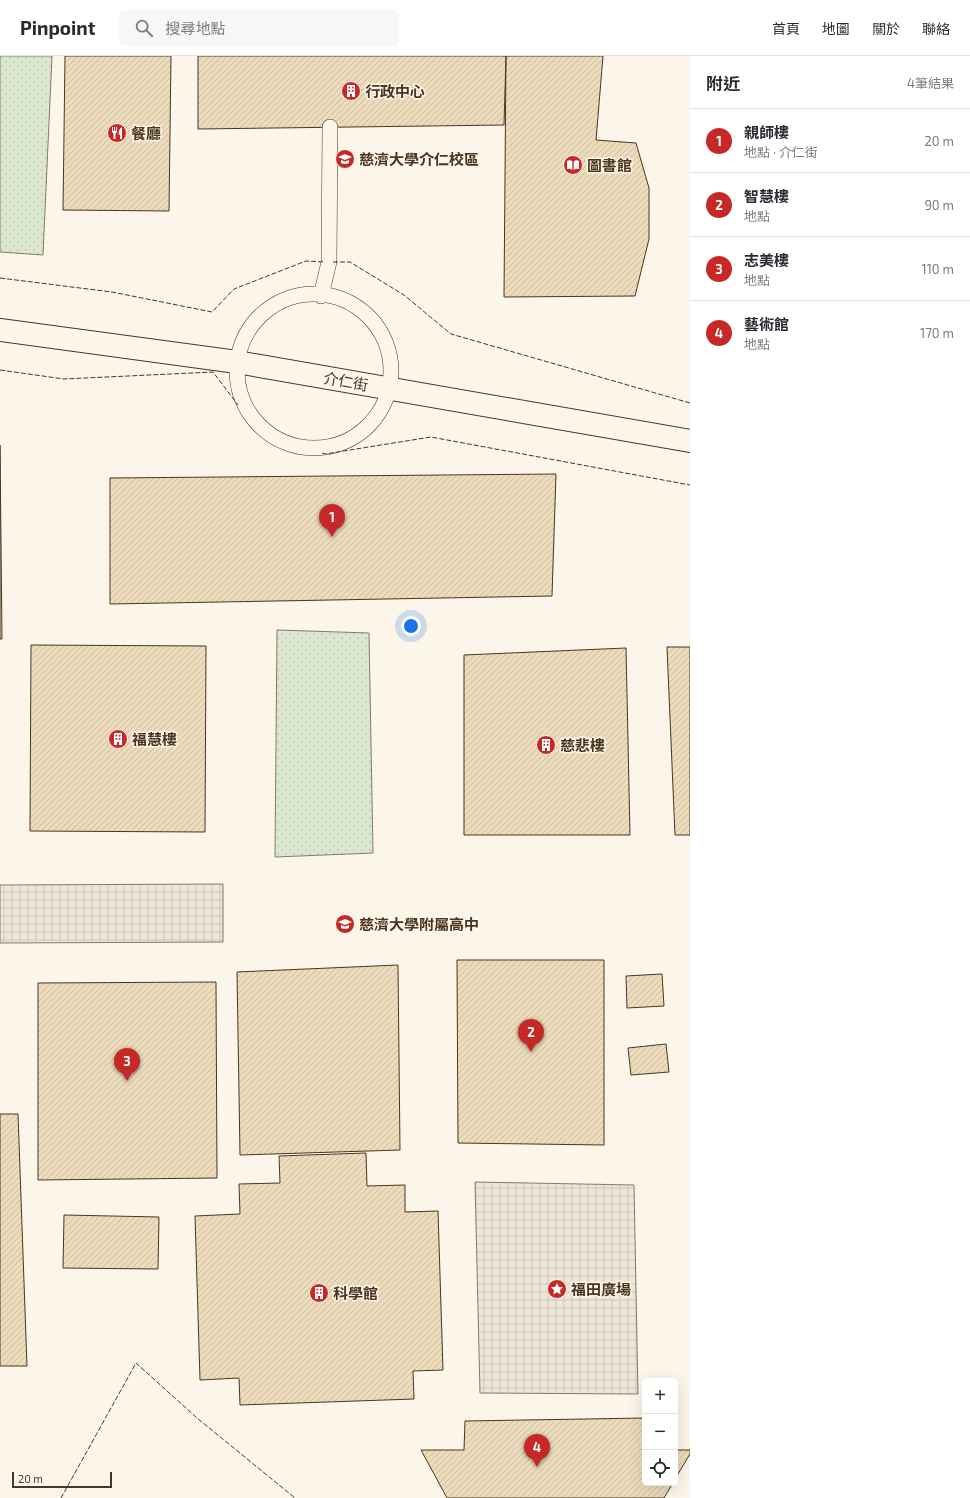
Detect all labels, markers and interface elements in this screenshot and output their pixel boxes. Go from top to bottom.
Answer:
search box [119,10,399,46]
text: Pinpoint [20,16,95,39]
icon: search [133,17,155,39]
text: 搜尋地點 [165,19,225,37]
text: 首頁 [772,20,800,37]
text: 地圖 [822,20,850,37]
text: 關於 [872,20,900,37]
text: 聯絡 [922,20,950,37]
text: 附近 [706,73,740,93]
text: 4筆結果 [907,75,954,91]
building icon: 行政中心 [340,80,362,102]
place label: 行政中心 [365,82,425,100]
restaurant icon: 餐廳 [106,122,128,144]
text: 親師樓 [744,123,789,141]
place label: 餐廳 [131,124,161,142]
text: 1 [716,133,722,149]
text: 20 m [925,133,954,149]
text: 地點 · 介仁街 [744,144,818,160]
school or university icon: 慈濟大學介仁校區 [334,148,356,170]
place label: 慈濟大學介仁校區 [359,150,479,168]
library icon: 圖書館 [562,154,584,176]
place label: 圖書館 [587,156,632,174]
text: 智慧樓 [744,187,789,205]
text: 2 [715,197,723,213]
text: 90 m [924,197,954,213]
text: 地點 [744,208,770,224]
text: 志美樓 [744,251,789,269]
text: 3 [715,261,723,277]
text: 110 m [922,261,954,277]
text: 地點 [744,272,770,288]
text: 藝術館 [744,315,789,333]
text: 4 [715,325,723,341]
text: 170 m [920,325,954,341]
text: 地點 [744,336,770,352]
street label: 介仁街 [322,368,370,394]
pin: 1 [319,504,345,537]
your location [401,616,421,636]
building icon: 福慧樓 [107,728,129,750]
place label: 福慧樓 [132,730,177,748]
building icon: 慈悲樓 [535,734,557,756]
place label: 慈悲樓 [560,736,605,754]
school or university icon: 慈濟大學附屬高中 [334,913,356,935]
place label: 慈濟大學附屬高中 [359,915,479,933]
pin: 2 [518,1019,544,1052]
pin: 3 [114,1048,140,1081]
place icon: 福田廣場 [546,1278,568,1300]
place label: 福田廣場 [571,1280,631,1298]
building icon: 科學館 [308,1282,330,1304]
place label: 科學館 [333,1284,378,1302]
map controls [642,1378,678,1486]
button: + [642,1378,678,1414]
button: − [642,1414,678,1450]
pin: 4 [524,1434,550,1467]
button: locate [642,1450,678,1486]
scale bar [12,1470,112,1489]
text: 20 m [18,1472,43,1485]

